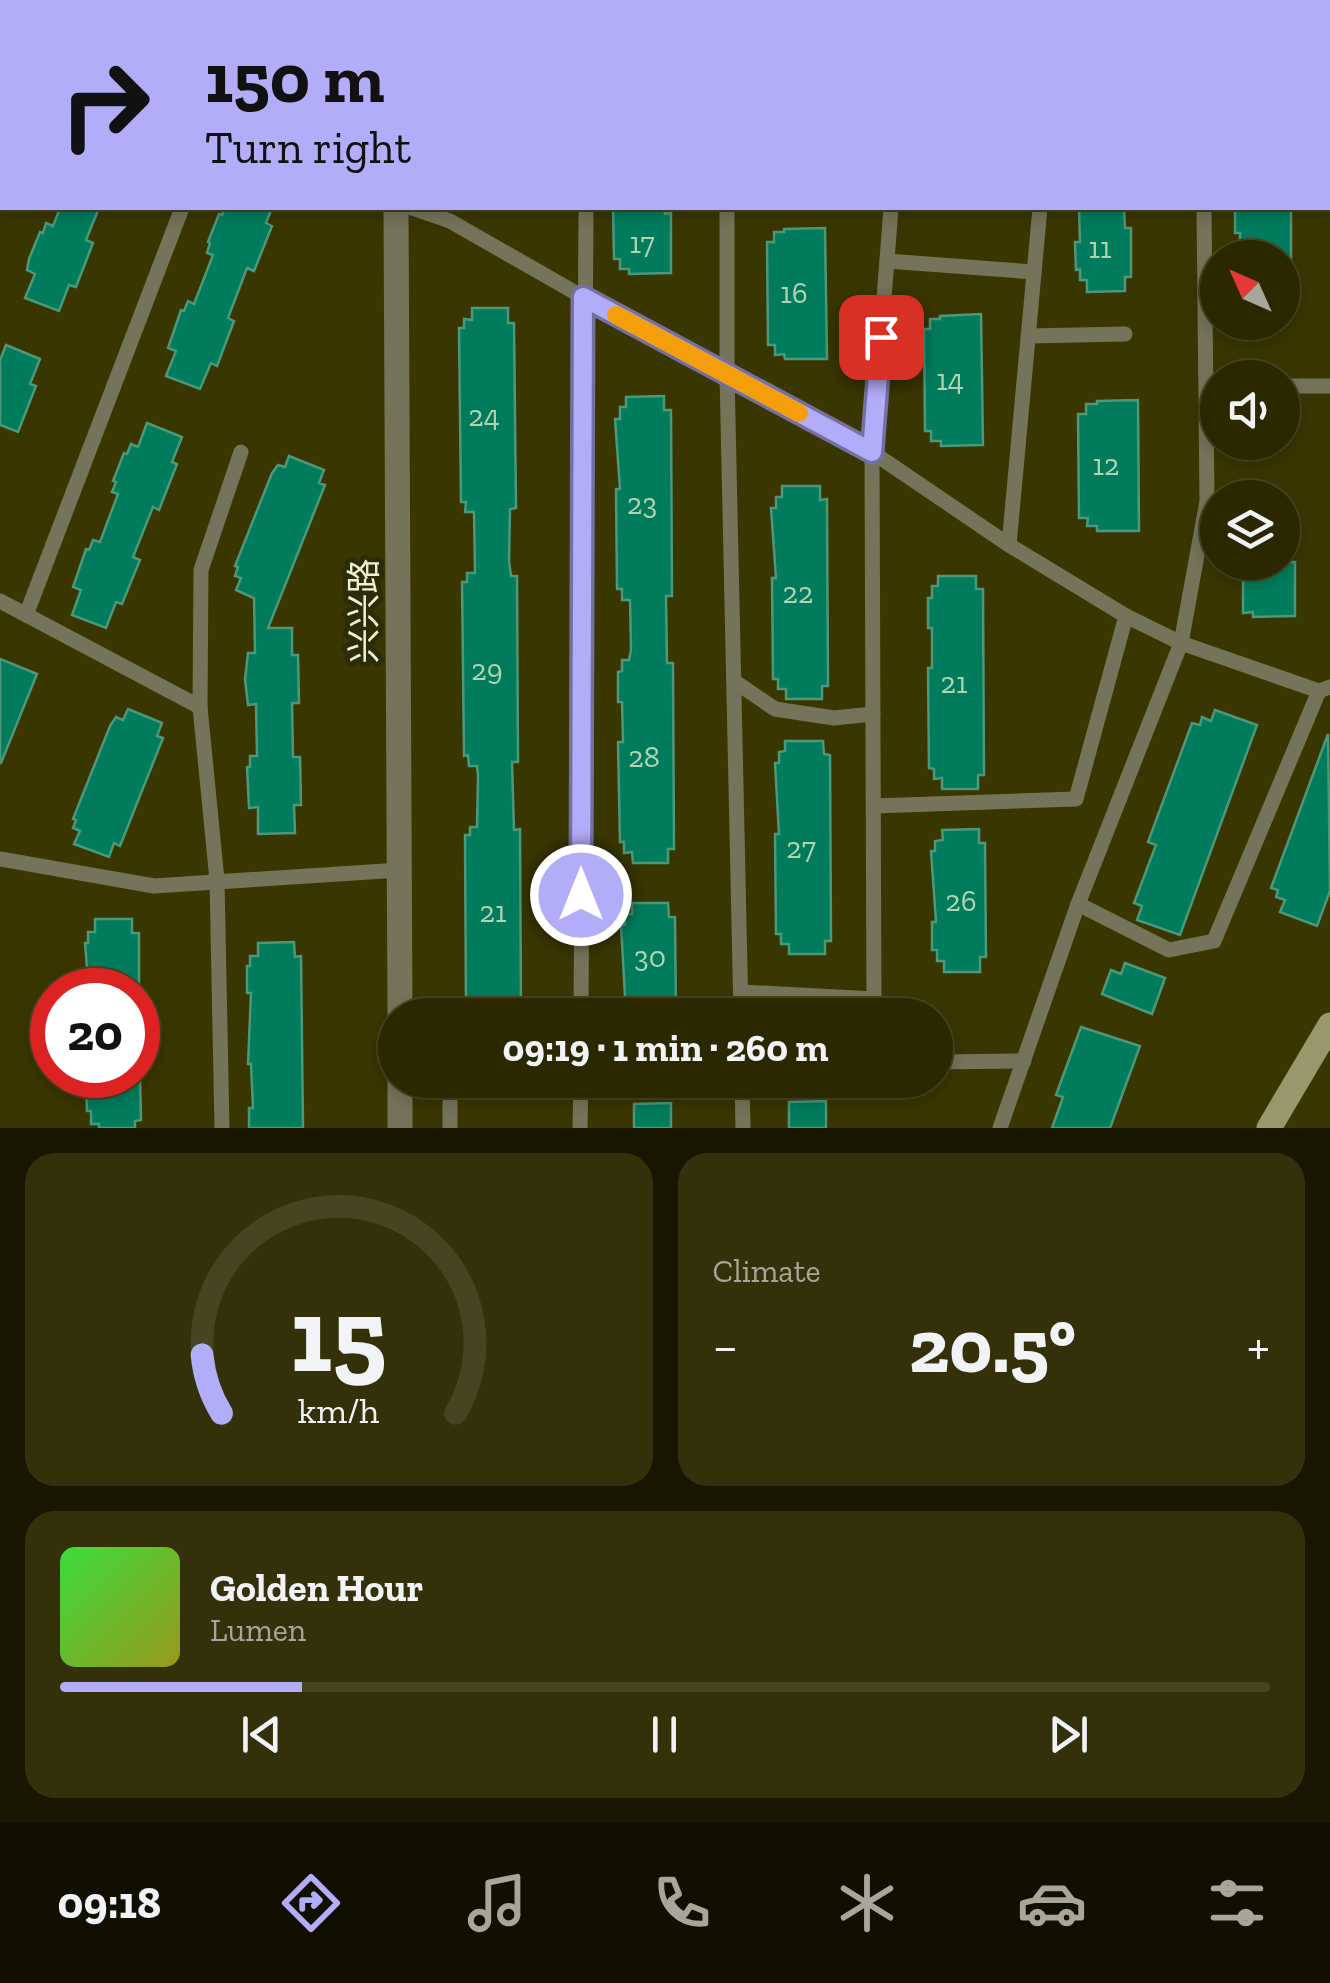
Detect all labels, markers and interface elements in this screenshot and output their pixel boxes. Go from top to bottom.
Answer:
text: 150 m [205,36,385,120]
icon: right [40,40,170,170]
text: Turn right [205,121,411,175]
house number: 17 [629,225,655,261]
house number: 11 [1088,230,1112,266]
north arrow [1200,240,1300,340]
map controls [1200,240,1300,580]
house number: 16 [780,275,808,311]
pin [839,295,924,380]
icon: arrive [854,310,909,365]
button: sound [1200,360,1300,460]
house number: 14 [936,362,964,398]
house number: 24 [468,398,500,434]
house number: 12 [1093,447,1120,483]
button: layers [1200,480,1300,580]
house number: 23 [627,486,657,522]
street label: 兴兴路 [343,558,385,664]
house number: 22 [783,575,813,611]
house number: 29 [471,652,503,688]
house number: 21 [941,665,968,701]
house number: 28 [628,739,660,775]
house number: 27 [786,830,816,866]
position arrow [529,843,633,947]
house number: 26 [945,883,977,919]
house number: 21 [480,894,507,930]
house number: 30 [634,939,666,975]
speed limit sign: 20 [30,968,160,1098]
text: 09:19 · 1 min · 260 m [503,1025,828,1071]
text: Climate [713,1252,821,1290]
text: 15 [291,1273,387,1398]
text: 20.5° [909,1301,1076,1391]
text: − [713,1313,738,1379]
text: + [1247,1313,1270,1379]
text: km/h [298,1389,380,1432]
text: Golden Hour [210,1565,423,1611]
text: Lumen [210,1611,306,1649]
icon: previous [234,1707,289,1762]
icon: pause [637,1707,692,1762]
icon: next [1041,1707,1096,1762]
icon: directions [276,1868,346,1938]
icon: music [462,1868,532,1938]
icon: phone [647,1868,717,1938]
icon: climate [832,1868,902,1938]
icon: car [1017,1868,1087,1938]
icon: filters [1202,1868,1272,1938]
text: 09:18 [58,1876,161,1930]

